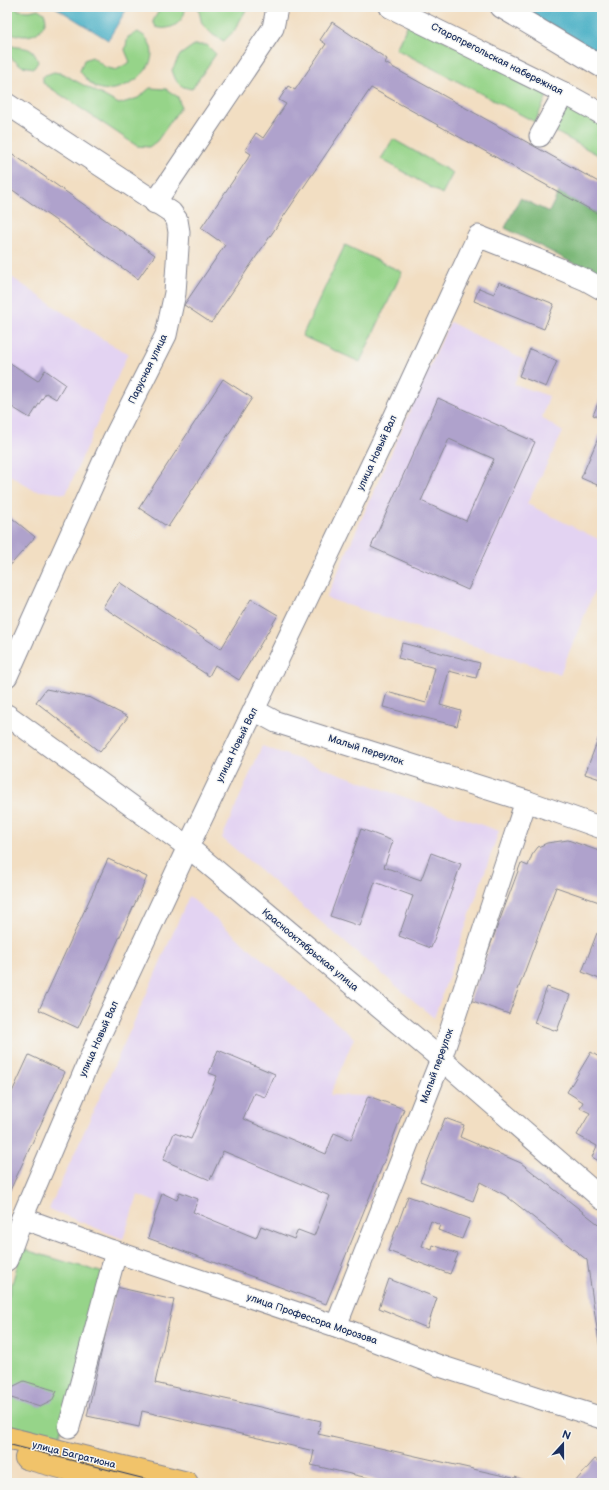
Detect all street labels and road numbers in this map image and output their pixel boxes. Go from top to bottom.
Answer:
street label: Старопрегольская набережная [429,20,565,98]
street label: Парусная улица [126,332,170,406]
street label: улица Новый Вал [354,413,400,493]
street label: улица Новый Вал [214,705,260,784]
street label: Малый переулок [327,732,406,768]
street label: Краснооктябрьская улица [259,906,361,994]
street label: улица Новый Вал [77,999,121,1079]
street label: Малый переулок [418,1026,456,1105]
street label: улица Профессора Морозова [245,1291,379,1347]
street label: улица Багратиона [31,1439,117,1471]

